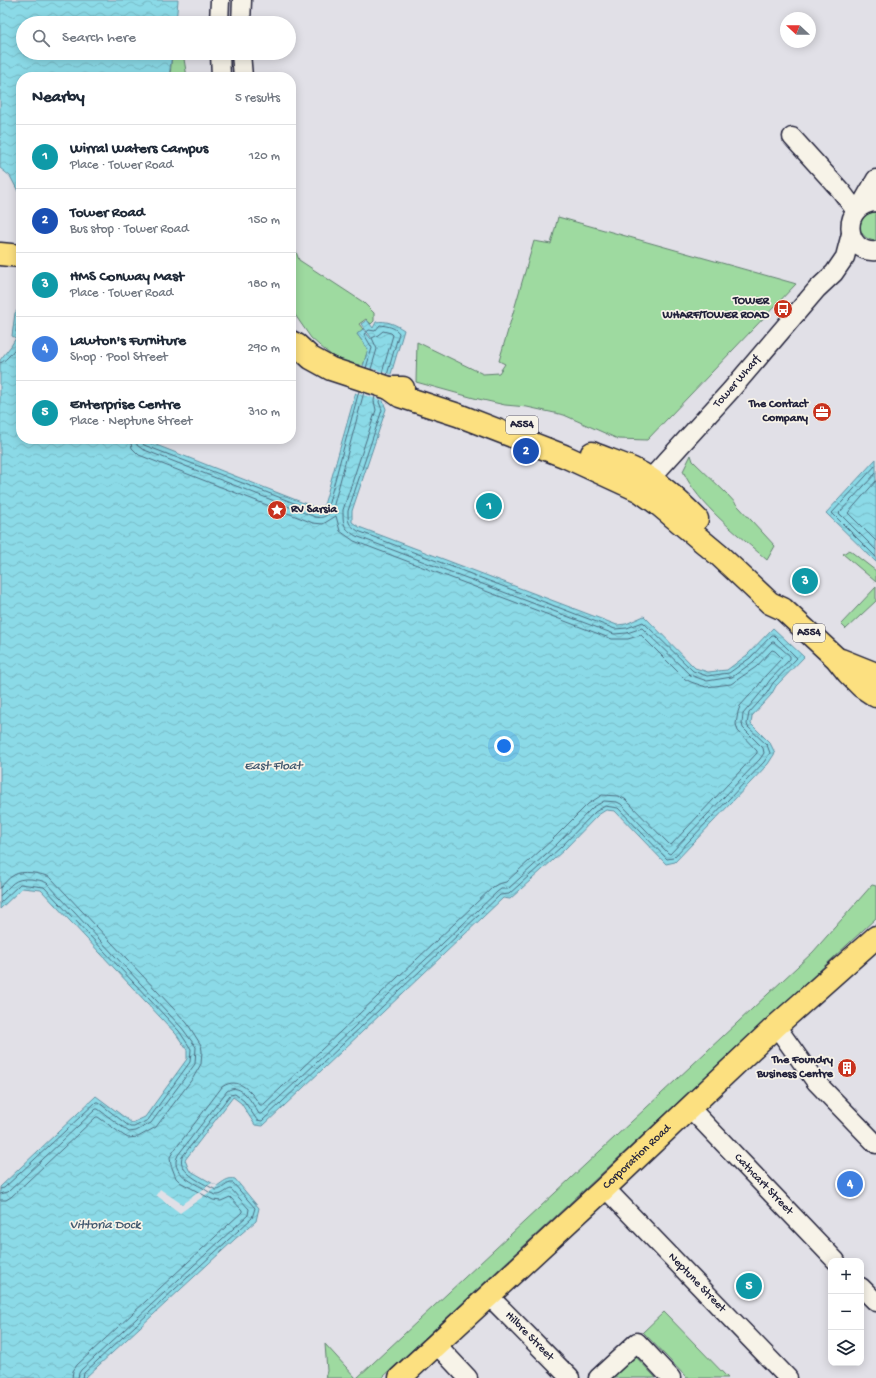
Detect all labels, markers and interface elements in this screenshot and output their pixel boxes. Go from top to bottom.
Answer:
north arrow [780,12,816,48]
search box [16,16,296,60]
icon: search [30,27,52,49]
text: Search here [62,29,136,47]
text: Nearby [32,88,85,108]
text: 5 results [235,91,280,106]
text: Wirral Waters Campus [70,140,208,158]
text: 1 [42,149,48,164]
text: 120 m [249,149,280,164]
text: Place · Tower Road [70,158,173,173]
text: Tower Road [70,204,145,222]
text: 2 [42,213,48,228]
text: 150 m [248,213,280,228]
text: Bus stop · Tower Road [70,222,189,237]
text: HMS Conway Mast [70,268,184,286]
text: 3 [42,277,48,292]
text: 180 m [248,277,280,292]
text: Place · Tower Road [70,286,173,301]
place label: TOWER WHARF/TOWER ROAD [661,295,770,323]
bus stop icon: TOWER WHARF/TOWER ROAD [772,298,794,320]
text: Lawton's Furniture [70,332,186,350]
text: 4 [42,341,48,356]
text: 290 m [247,341,280,356]
text: Shop · Pool Street [70,350,168,365]
street label: Tower Wharf [710,352,765,412]
text: Enterprise Centre [70,396,181,414]
place label: The Contact Company [748,398,809,426]
office icon: The Contact Company [811,401,833,423]
text: 5 [42,405,48,420]
text: 310 m [248,405,280,420]
text: Place · Neptune Street [70,414,192,429]
road number: A554 [506,416,538,434]
pin: 2 [513,436,539,466]
pin: 1 [476,491,502,521]
place icon: RV Sarsia [266,499,288,521]
place label: RV Sarsia [290,503,338,517]
pin: 3 [792,566,818,596]
road number: A554 [793,624,825,642]
your location [494,736,514,756]
water label: East Float [244,759,304,774]
place label: The Foundry Business Centre [756,1054,834,1082]
building icon: The Foundry Business Centre [836,1057,858,1079]
street label: Corporation Road [600,1121,675,1193]
street label: Cathcart Street [731,1151,796,1219]
pin: 4 [837,1169,863,1199]
water label: Vittoria Dock [70,1218,141,1233]
street label: Neptune Street [665,1250,729,1317]
map controls [828,1258,864,1366]
button: + [828,1258,864,1294]
pin: 5 [736,1271,762,1301]
button: − [828,1294,864,1330]
street label: Hilbre Street [502,1309,557,1365]
button: layers [828,1330,864,1366]

